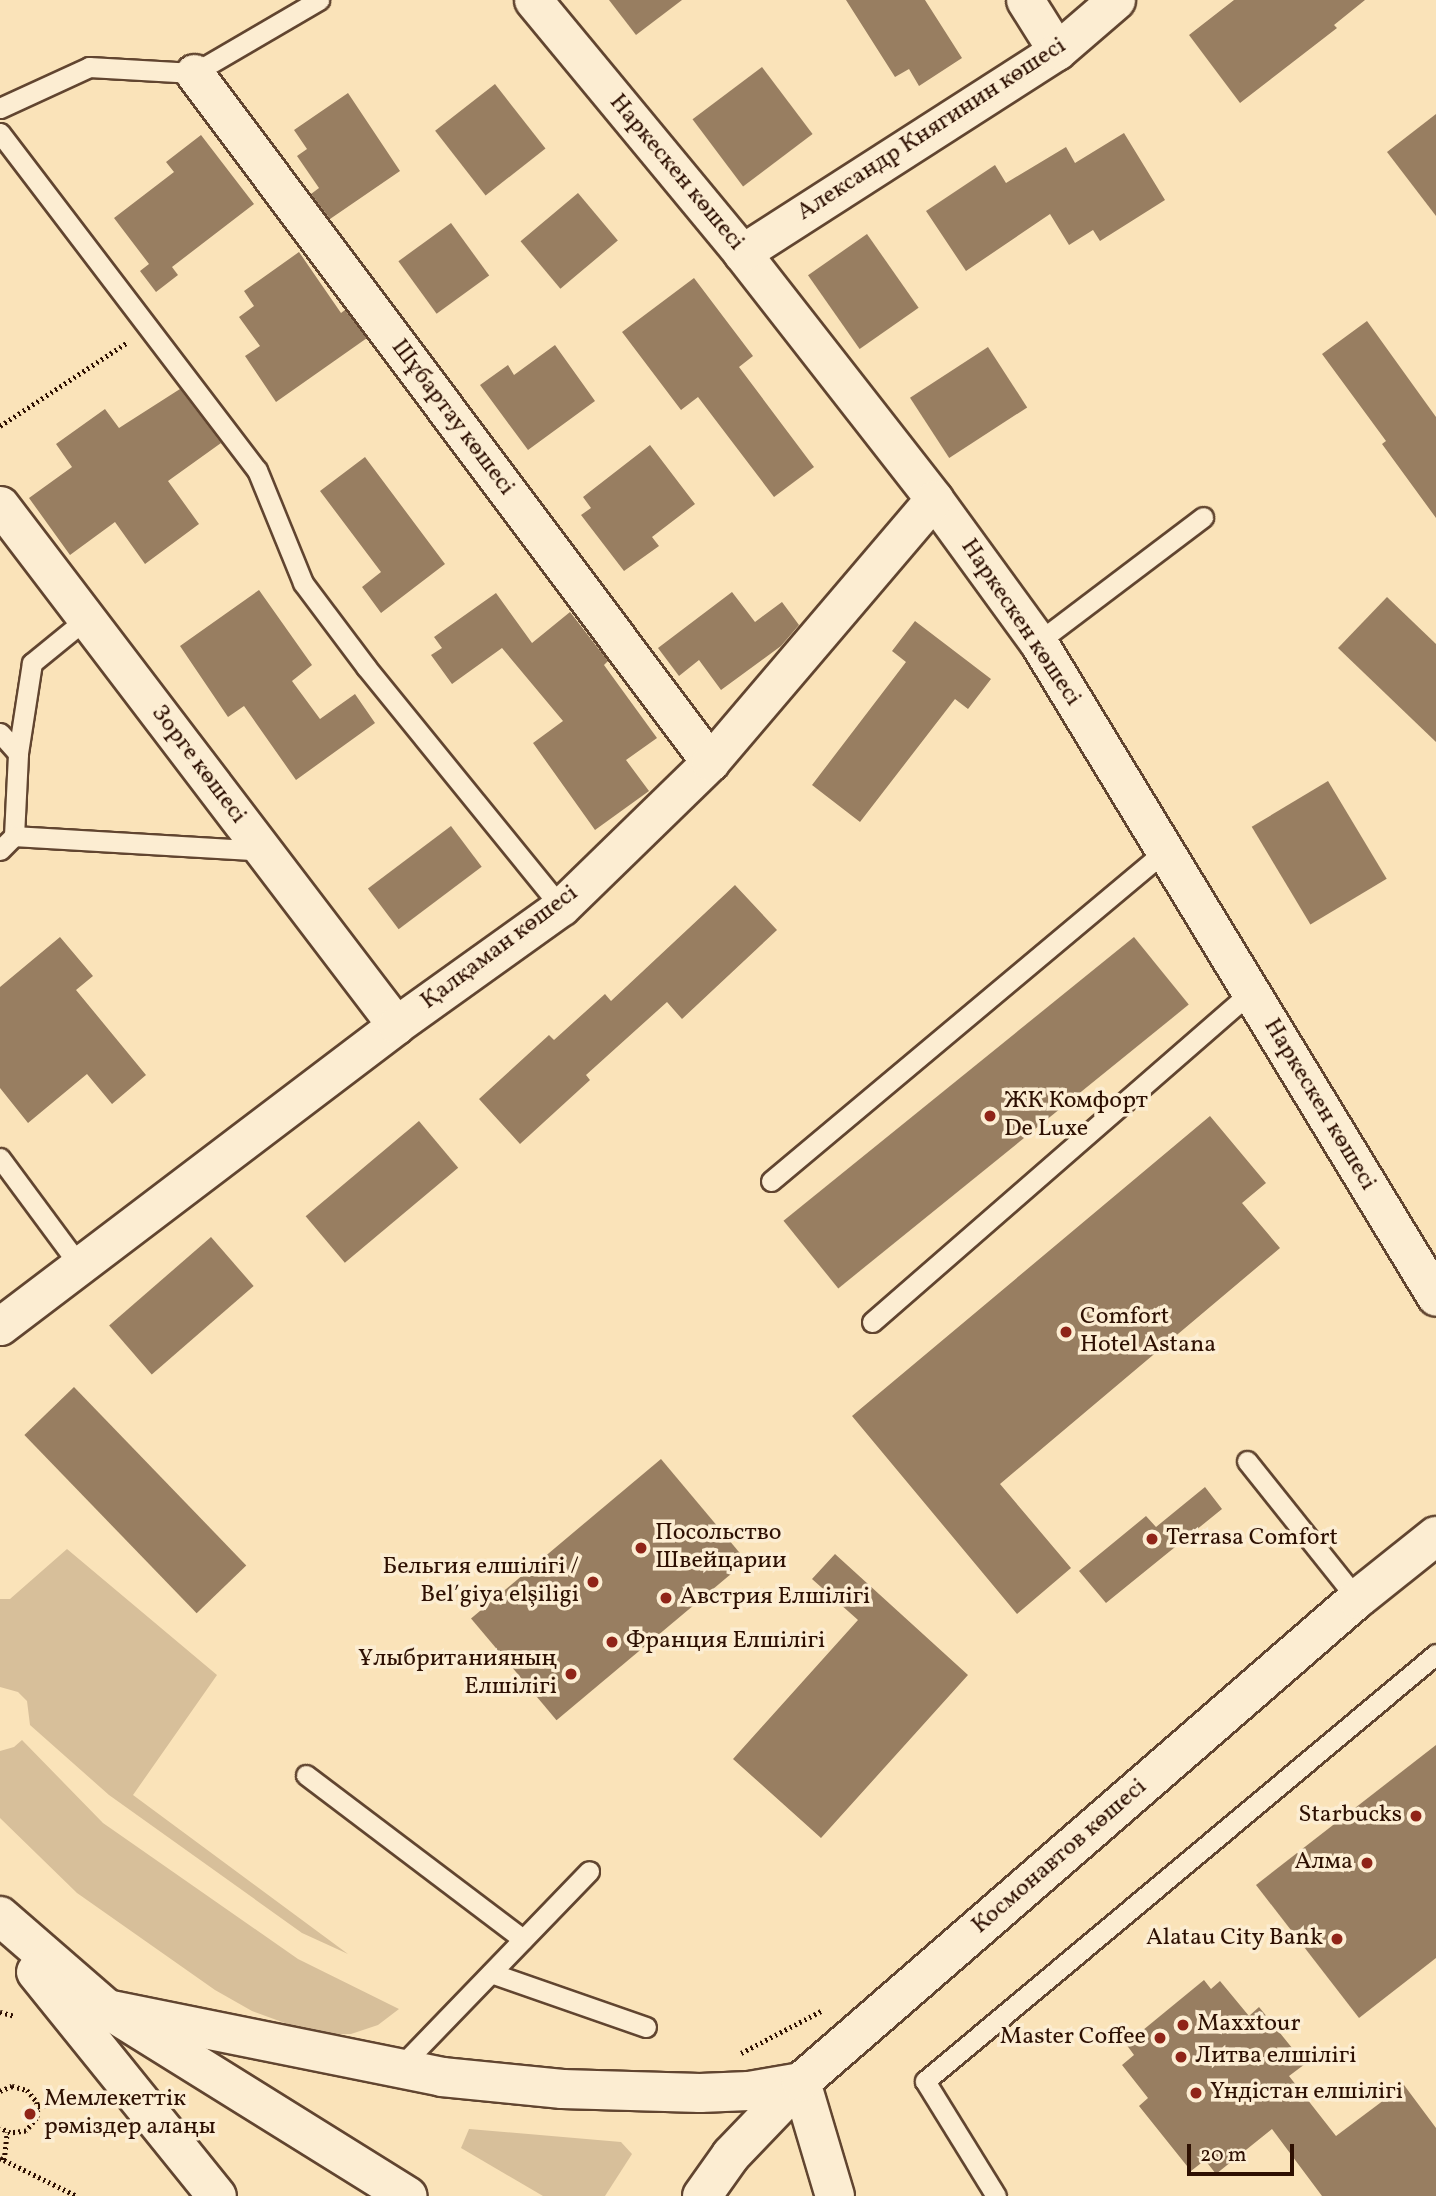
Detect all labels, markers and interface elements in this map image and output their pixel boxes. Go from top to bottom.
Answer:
street label: Александр Княгинин көшесі [792,32,1072,228]
street label: Наркескен көшесі [602,89,750,257]
street label: Шұбартау көшесі [384,334,520,502]
street label: Наркескен көшесі [953,534,1087,712]
street label: Зорге көшесі [144,700,252,830]
street label: Қалқаман көшесі [416,880,584,1016]
street label: Наркескен көшесі [1256,1014,1382,1196]
place label: ЖК Комфорт De Luxe [1004,1088,1148,1144]
marker: ЖК Комфорт De Luxe [982,1108,998,1124]
place label: Comfort Hotel Astana [1080,1304,1216,1360]
marker: Comfort Hotel Astana [1058,1324,1074,1340]
place label: Посольство Швейцарии [655,1520,786,1576]
place label: Terrasa Comfort [1166,1525,1338,1553]
marker: Terrasa Comfort [1144,1531,1160,1547]
marker: Посольство Швейцарии [633,1540,649,1556]
place label: Бельгия елшілігі / Belʹgiya elşiligi [382,1554,579,1610]
marker: Бельгия елшілігі / Belʹgiya elşiligi [585,1574,601,1590]
place label: Австрия Елшілігі [680,1584,870,1612]
marker: Австрия Елшілігі [658,1590,674,1606]
place label: Франция Елшілігі [626,1628,825,1656]
marker: Франция Елшілігі [604,1634,620,1650]
place label: Ұлыбританияның Елшілігі [358,1646,557,1702]
marker: Ұлыбританияның Елшілігі [563,1666,579,1682]
street label: Космонавтов көшесі [967,1773,1153,1941]
place label: Starbucks [1298,1802,1402,1830]
marker: Starbucks [1408,1808,1424,1824]
place label: Алма [1295,1849,1353,1877]
marker: Алма [1359,1855,1375,1871]
place label: Alatau City Bank [1145,1925,1323,1953]
marker: Alatau City Bank [1329,1931,1345,1947]
place label: Maxxtour [1197,2011,1301,2039]
marker: Maxxtour [1175,2017,1191,2033]
place label: Master Coffee [1000,2024,1146,2052]
marker: Master Coffee [1152,2030,1168,2046]
place label: Литва елшілігі [1195,2043,1356,2071]
marker: Литва елшілігі [1173,2049,1189,2065]
place label: Үндістан елшілігі [1210,2079,1403,2107]
marker: Үндістан елшілігі [1188,2085,1204,2101]
place label: Мемлекеттік рәміздер алаңы [44,2086,216,2142]
marker: Мемлекеттік рәміздер алаңы [22,2106,38,2122]
scale bar [1191,2130,1298,2174]
text: 20 m [1200,2141,1246,2170]

